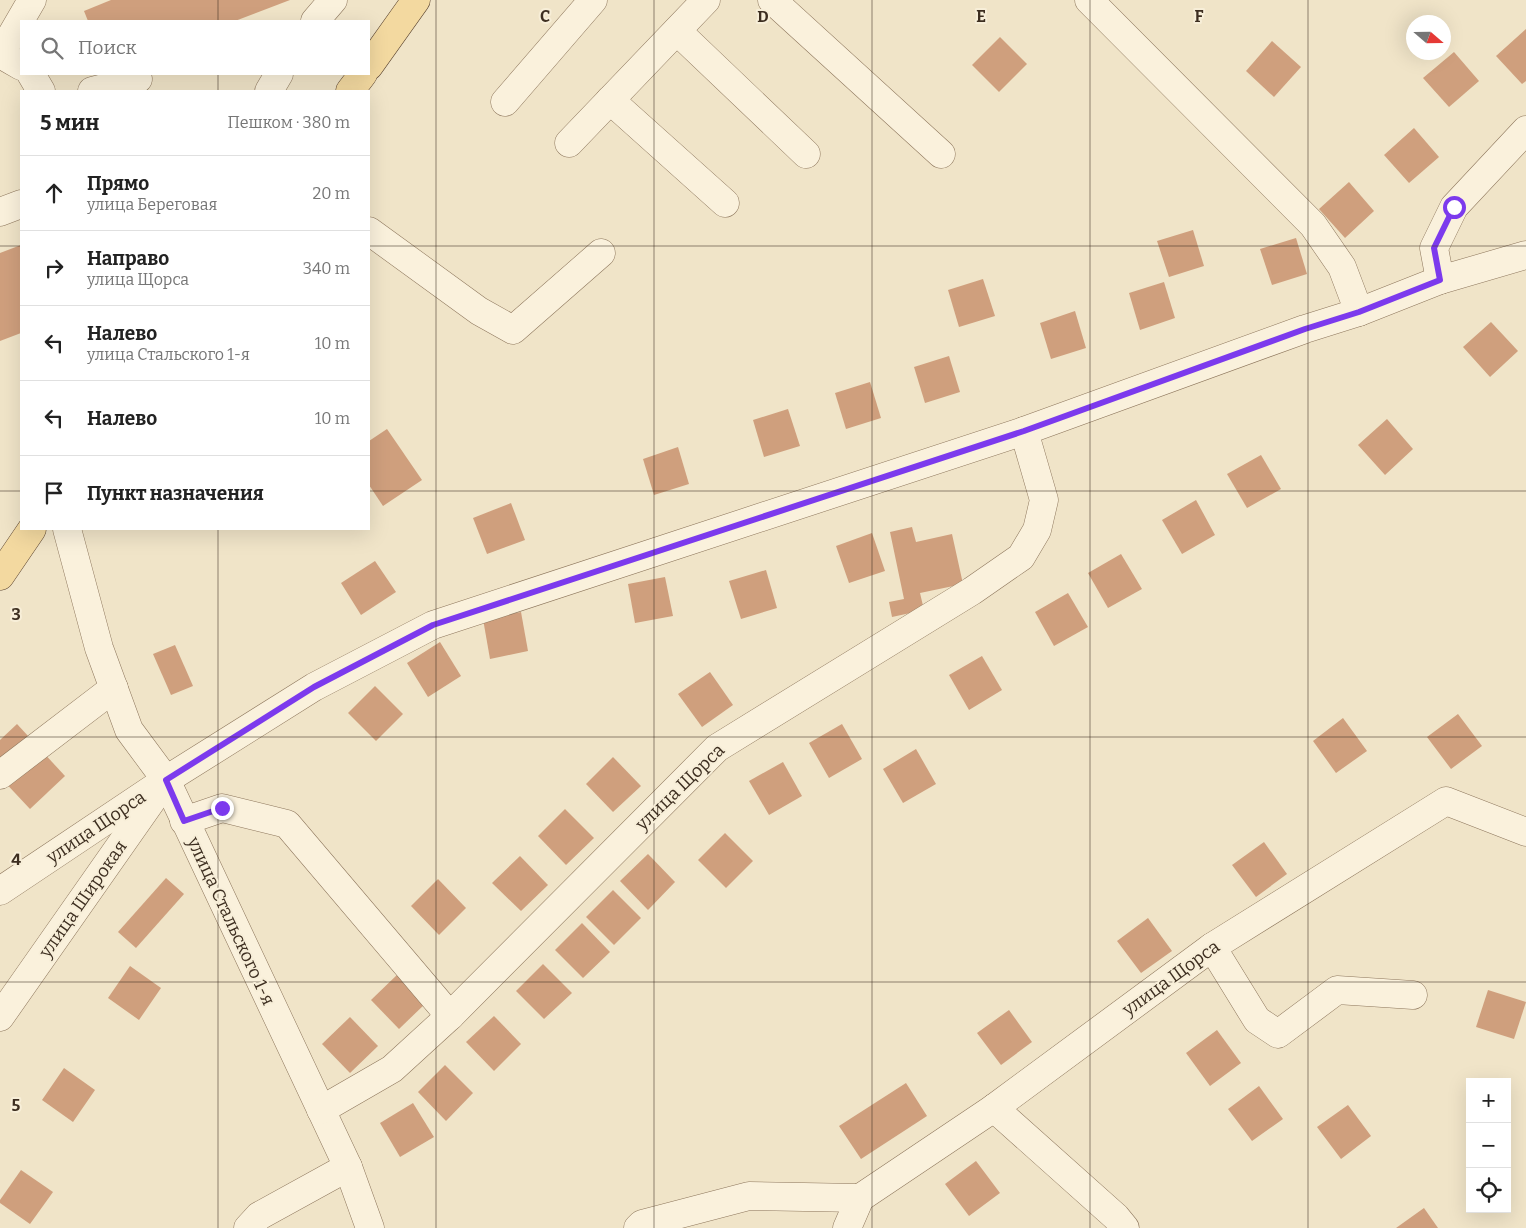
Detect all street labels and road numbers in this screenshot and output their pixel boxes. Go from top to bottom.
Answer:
street label: улица Щорса [630,739,729,836]
street label: улица Щорса [41,786,150,869]
street label: улица Стальского 1-я [182,832,280,1009]
street label: улица Широкая [34,836,132,963]
street label: улица Щорса [1117,935,1224,1021]

